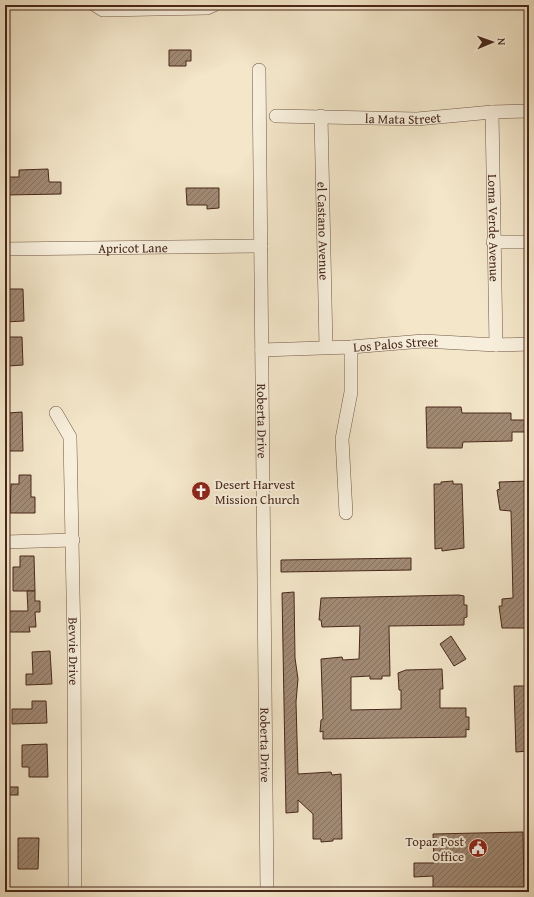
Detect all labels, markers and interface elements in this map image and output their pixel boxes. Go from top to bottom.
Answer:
north arrow [472,22,512,62]
text: N [494,38,510,46]
street label: la Mata Street [365,108,442,129]
street label: Loma Verde Avenue [483,174,504,282]
street label: el Castano Avenue [312,181,334,280]
street label: Apricot Lane [98,238,168,258]
street label: Los Palos Street [352,332,439,357]
street label: Roberta Drive [252,383,272,459]
place label: Desert Harvest Mission Church [215,475,300,509]
church icon: Desert Harvest Mission Church [190,480,212,502]
street label: Bevvie Drive [63,617,83,685]
street label: Roberta Drive [255,707,275,783]
place label: Topaz Post Office [406,832,464,866]
public building icon: Topaz Post Office [467,837,489,859]

